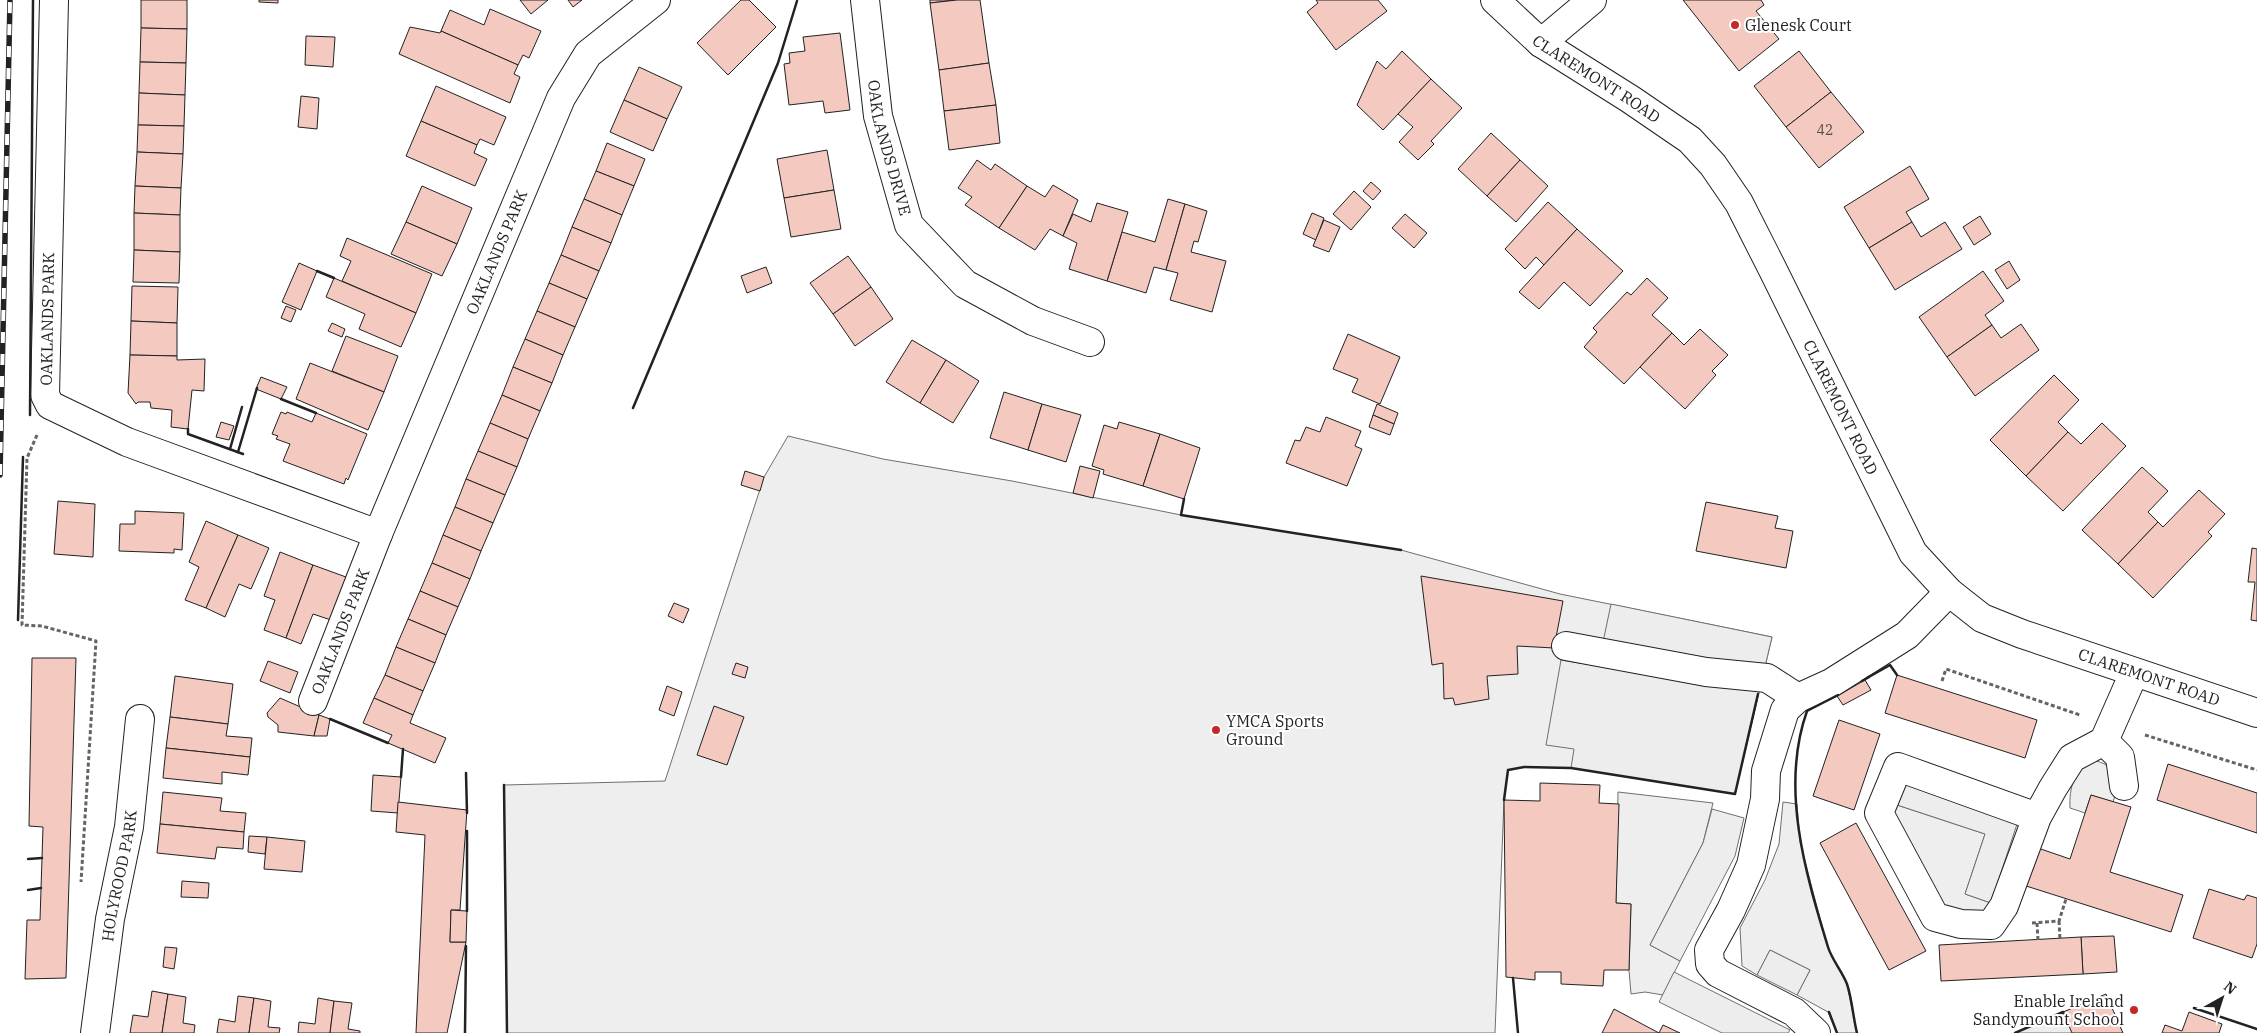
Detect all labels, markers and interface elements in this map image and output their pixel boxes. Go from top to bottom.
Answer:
place label: Glenesk Court [1745,15,1852,35]
marker: Glenesk Court [1729,19,1741,31]
street label: CLAREMONT ROAD [1528,30,1664,127]
street label: OAKLANDS DRIVE [864,79,916,218]
house number: 42 [1817,121,1833,139]
street label: OAKLANDS PARK [461,187,531,317]
street label: OAKLANDS PARK [36,252,58,386]
street label: CLAREMONT ROAD [1799,336,1883,478]
street label: OAKLANDS PARK [307,565,374,697]
street label: CLAREMONT ROAD [2076,644,2223,710]
place label: YMCA Sports Ground [1226,711,1324,749]
marker: YMCA Sports Ground [1210,724,1222,736]
street label: HOLYROOD PARK [97,809,141,943]
north arrow [2197,973,2247,1023]
text: N [2220,977,2240,998]
place label: Enable Ireland Sandymount School [1973,991,2124,1029]
marker: Enable Ireland Sandymount School [2128,1004,2140,1016]

